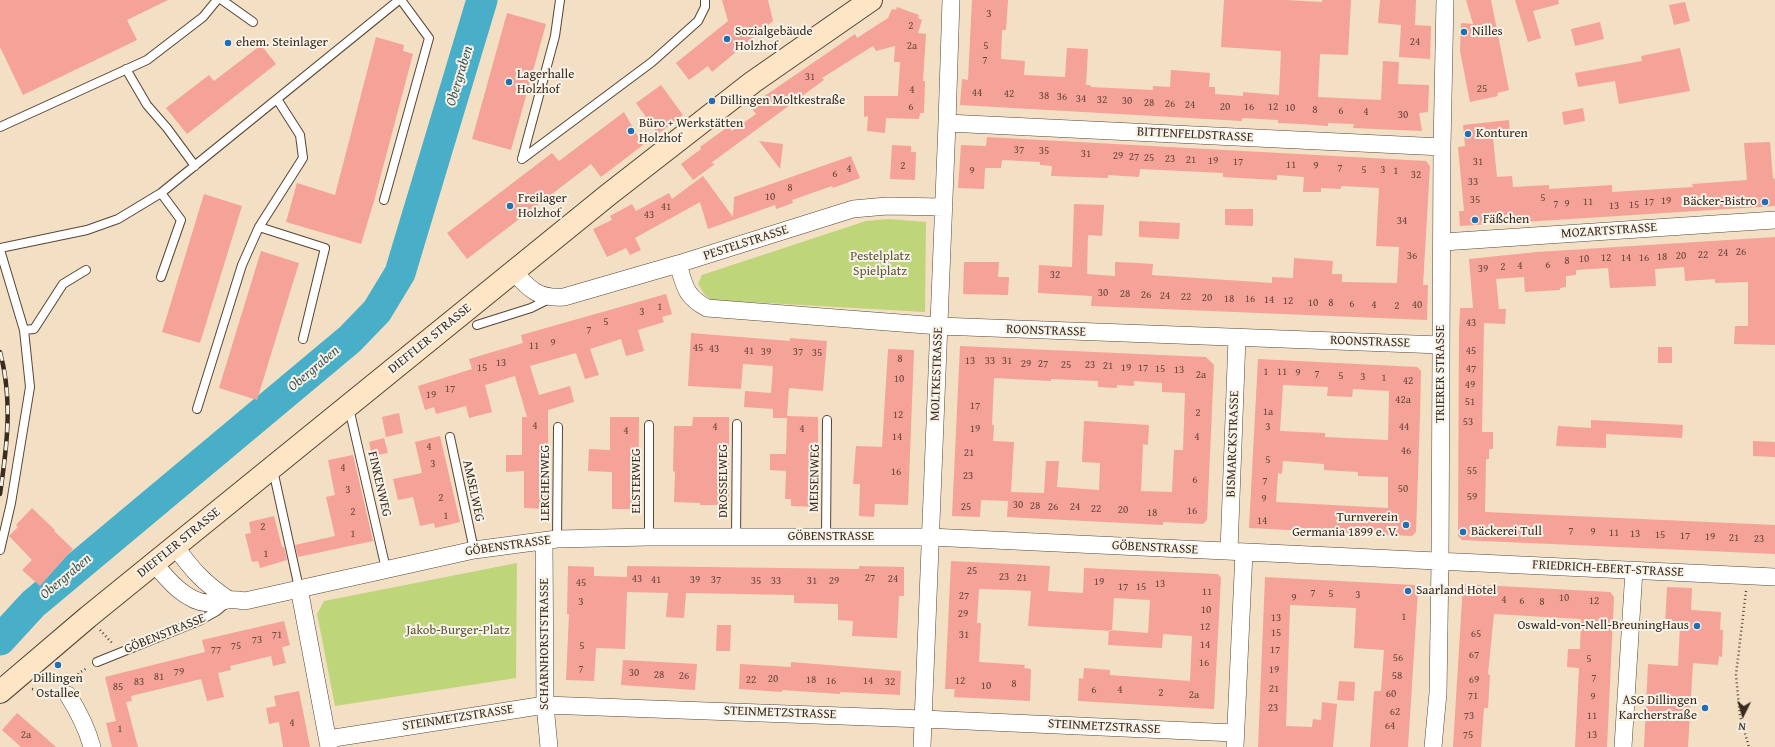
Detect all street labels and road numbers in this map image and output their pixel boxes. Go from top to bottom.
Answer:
street label: BITTENFELDSTRASSE [1136,124,1254,146]
street label: MOZARTSTRASSE [1561,220,1657,242]
street label: PESTELSTRASSE [702,222,790,264]
street label: DIEFFLER STRASSE [385,301,475,377]
street label: ROONSTRASSE [1006,322,1086,340]
street label: TRIERER STRASSE [1433,325,1449,423]
street label: MOLTKESTRASSE [928,327,946,421]
street label: ROONSTRASSE [1330,333,1410,351]
street label: BISMARCKSTRASSE [1223,390,1243,498]
street label: DROSSELWEG [716,444,732,518]
street label: MEISENWEG [807,444,823,512]
street label: LERCHENWEG [538,445,554,521]
street label: ELSTERWEG [629,448,645,514]
street label: FINKENWEG [364,450,394,518]
street label: AMSELWEG [459,459,487,523]
street label: DIEFFLER STRASSE [134,505,224,581]
street label: GÖBENSTRASSE [788,529,874,545]
street label: GÖBENSTRASSE [464,532,552,560]
street label: GÖBENSTRASSE [1112,538,1198,558]
street label: FRIEDRICH-EBERT-STRASSE [1532,557,1684,581]
street label: SCHARNHORSTSTRASSE [537,578,553,710]
street label: GÖBENSTRASSE [122,611,208,657]
street label: STEINMETZSTRASSE [401,702,515,734]
street label: STEINMETZSTRASSE [724,703,836,723]
street label: STEINMETZSTRASSE [1047,716,1161,738]

